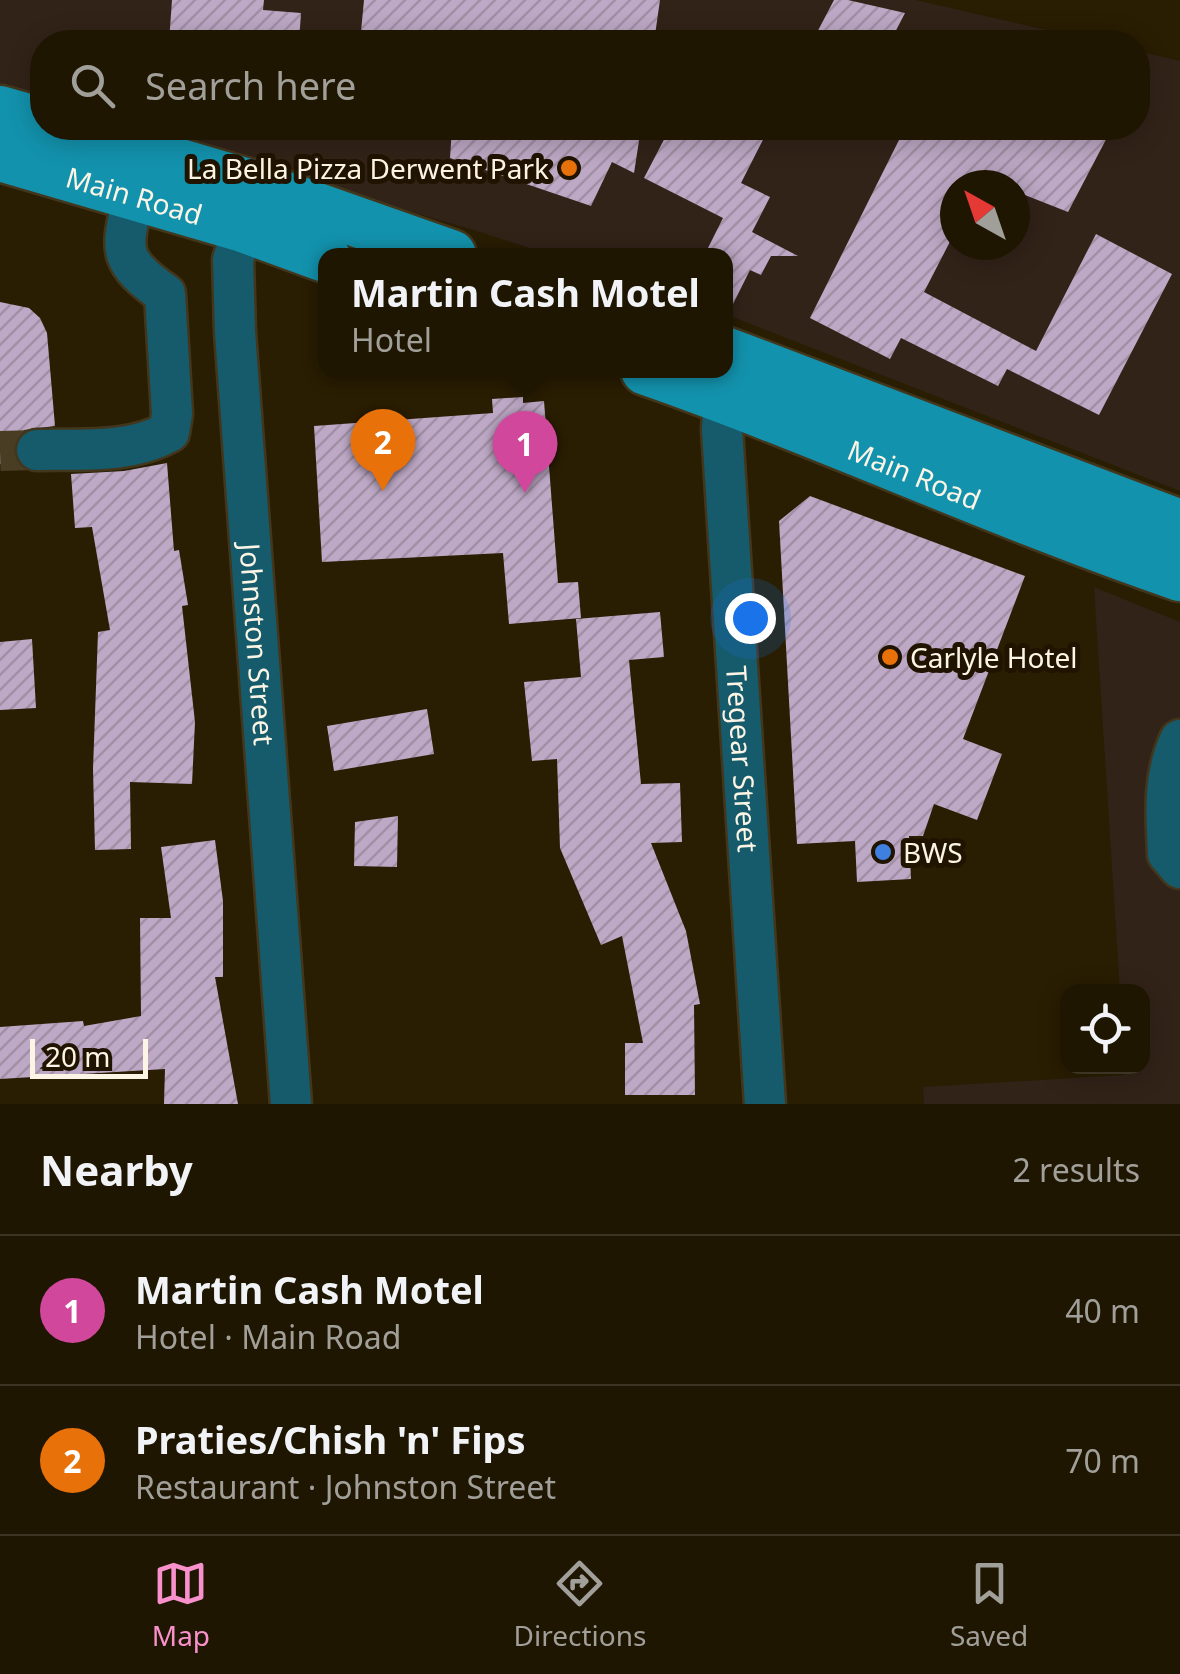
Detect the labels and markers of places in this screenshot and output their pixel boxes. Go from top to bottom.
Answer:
place label: La Bella Pizza Derwent Park [187,149,549,187]
marker: La Bella Pizza Derwent Park [558,157,580,179]
pin: 2 [350,408,416,491]
pin: 1 [492,410,558,493]
place label: Carlyle Hotel [910,638,1078,676]
marker: Carlyle Hotel [879,646,901,668]
place label: BWS [903,833,963,871]
marker: BWS [872,841,894,863]

